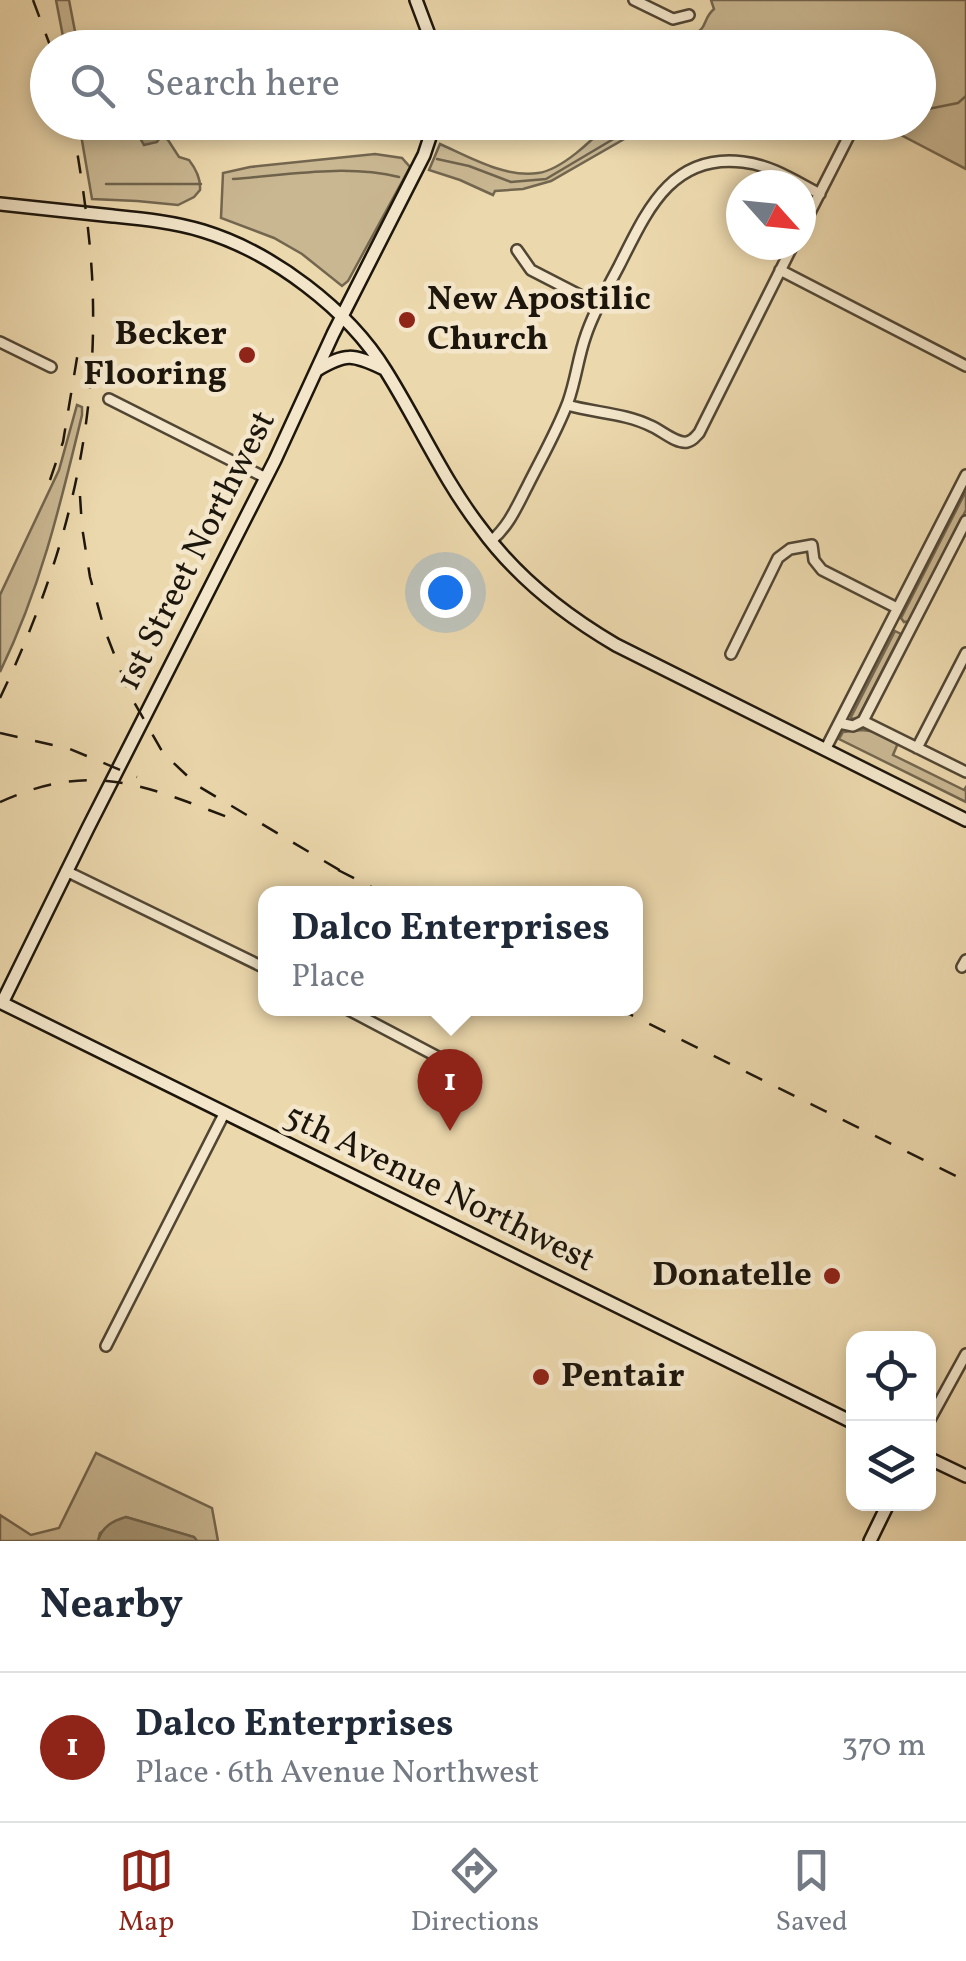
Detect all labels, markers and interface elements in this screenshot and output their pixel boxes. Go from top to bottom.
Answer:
search box [30,30,936,140]
icon: search [65,58,120,113]
text: Search here [145,59,340,112]
north arrow [726,170,816,260]
place label: New Apostilic Church [427,276,651,364]
marker: New Apostilic Church [396,309,418,331]
place label: Becker Flooring [83,311,227,399]
marker: Becker Flooring [236,344,258,366]
street label: 1st Street Northwest [106,403,288,699]
your location [420,567,471,618]
popup [258,886,643,1016]
text: Dalco Enterprises [291,903,610,956]
text: Place [291,956,365,1000]
pin: 1 [418,1048,482,1131]
street label: 5th Avenue Northwest [276,1093,602,1285]
place label: Donatelle [652,1252,812,1300]
marker: Donatelle [821,1265,843,1287]
map controls [846,1331,936,1511]
button: locate [846,1331,936,1421]
place label: Pentair [561,1353,685,1401]
marker: Pentair [530,1366,552,1388]
button: layers [846,1421,936,1511]
text: Nearby [40,1577,183,1636]
text: Dalco Enterprises [135,1699,454,1752]
text: 1 [66,1725,79,1769]
text: 370 m [841,1725,926,1769]
text: Place · 6th Avenue Northwest [135,1752,539,1796]
tab: Map [118,1843,174,1942]
tab: Directions [411,1843,539,1942]
tab: Saved [776,1843,848,1942]

